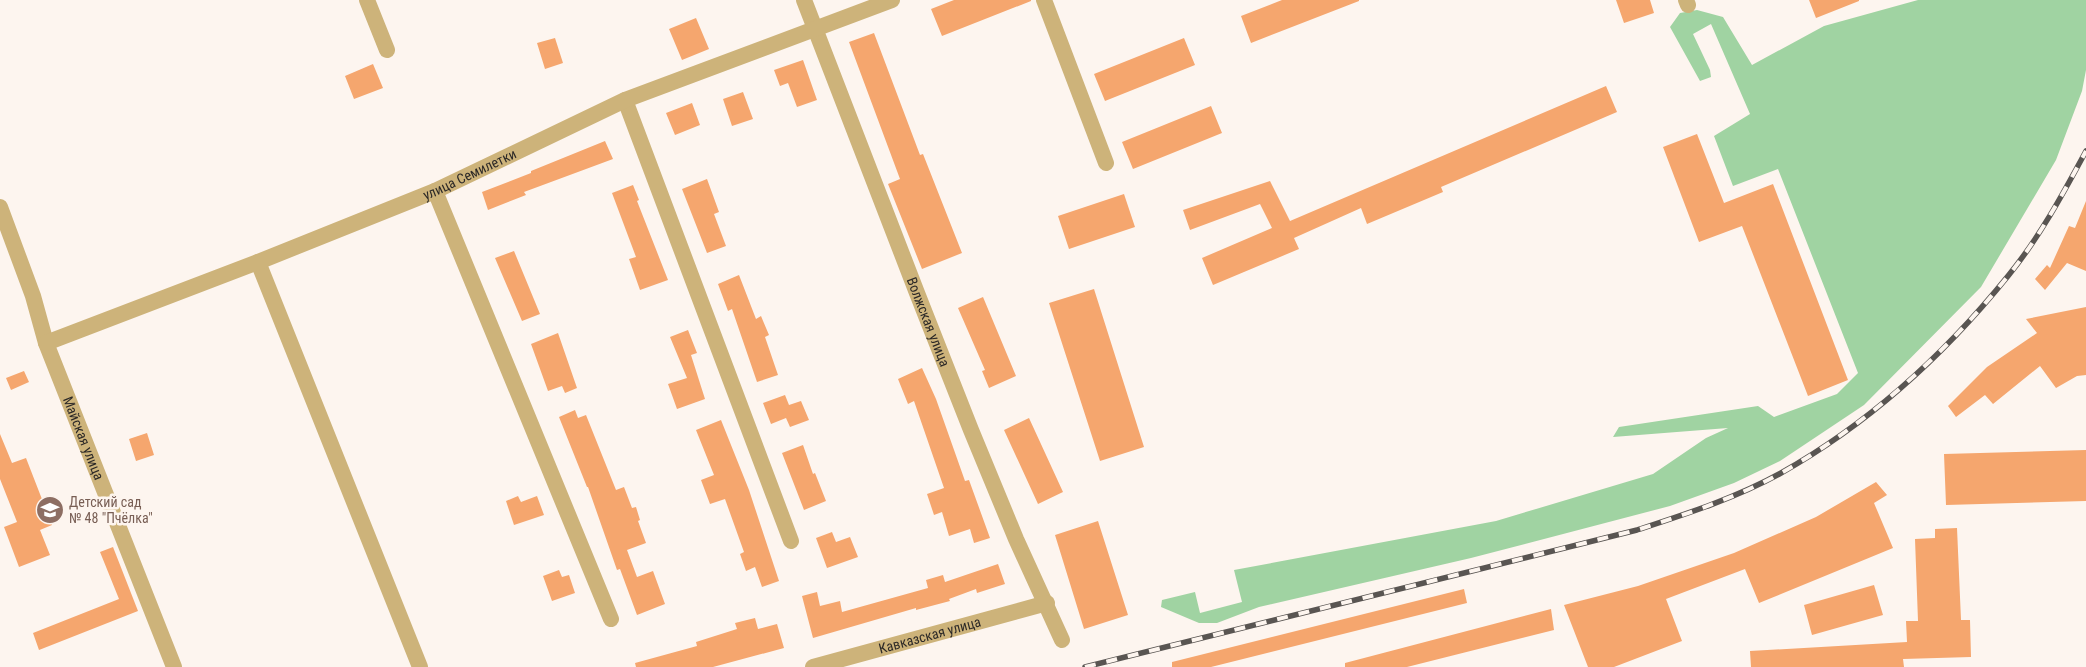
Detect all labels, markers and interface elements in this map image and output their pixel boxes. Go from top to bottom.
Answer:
street label: улица Семилетки [421,145,519,203]
street label: Волжская улица [904,275,953,369]
street label: Майская улица [60,394,107,482]
place label: Детский сад № 48 "Пчёлка" [69,494,153,526]
school or university icon: Детский сад № 48 "Пчёлка" [35,495,65,525]
street label: Кавказская улица [877,613,983,657]

